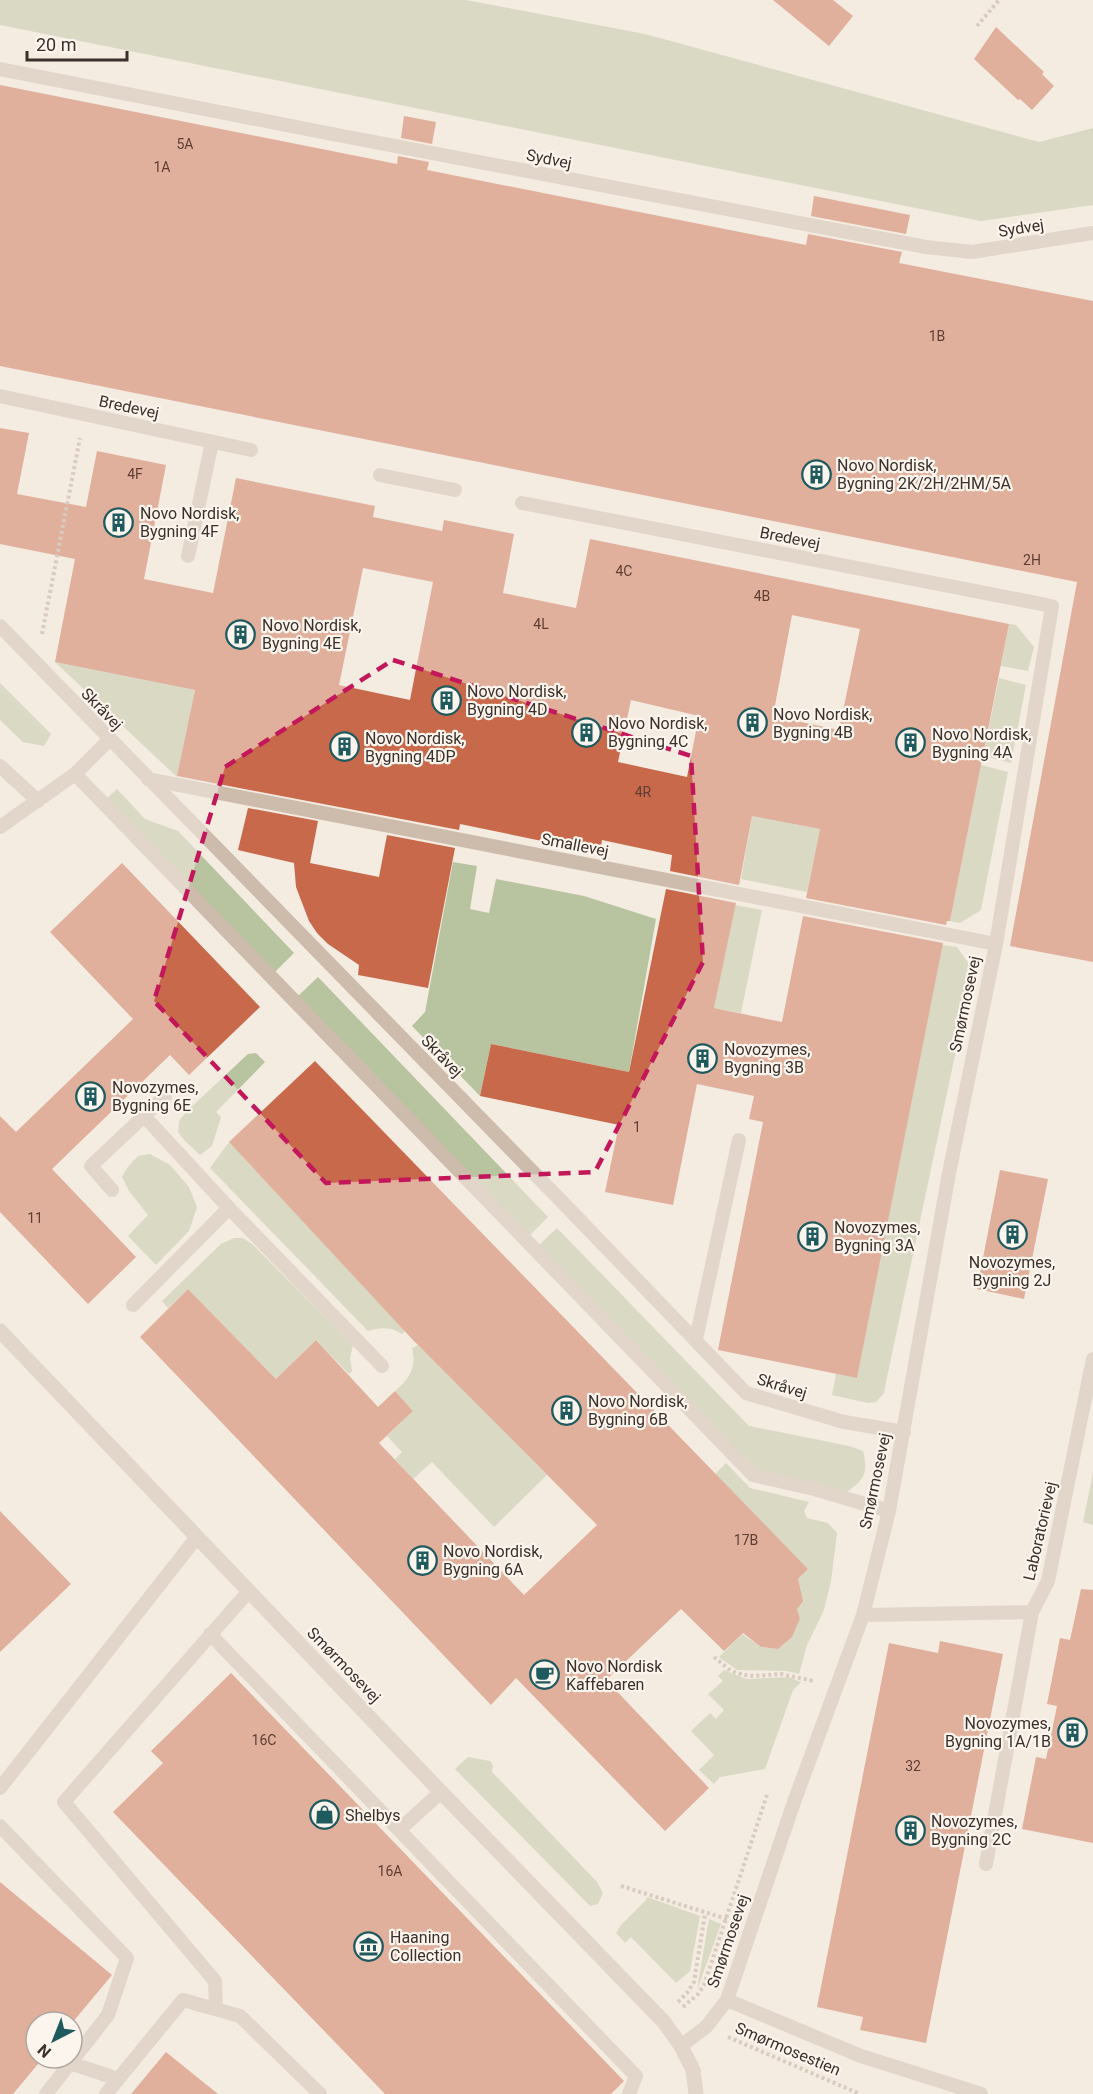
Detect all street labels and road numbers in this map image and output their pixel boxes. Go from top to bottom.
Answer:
street label: Sydvej [525,145,573,173]
street label: Sydvej [997,215,1045,241]
street label: Bredevej [97,391,161,423]
street label: Bredevej [758,523,822,553]
street label: Skråvej [77,684,127,734]
street label: Smallevej [540,829,610,861]
street label: Smørmosevej [946,954,984,1054]
street label: Skråvej [417,1031,467,1081]
street label: Skråvej [755,1369,809,1403]
street label: Smørmosevej [856,1431,894,1531]
street label: Laboratorievej [1019,1480,1061,1582]
street label: Smørmosevej [303,1623,385,1707]
street label: Smørmosevej [703,1892,753,1990]
street label: Smørmosestien [732,2018,844,2080]

